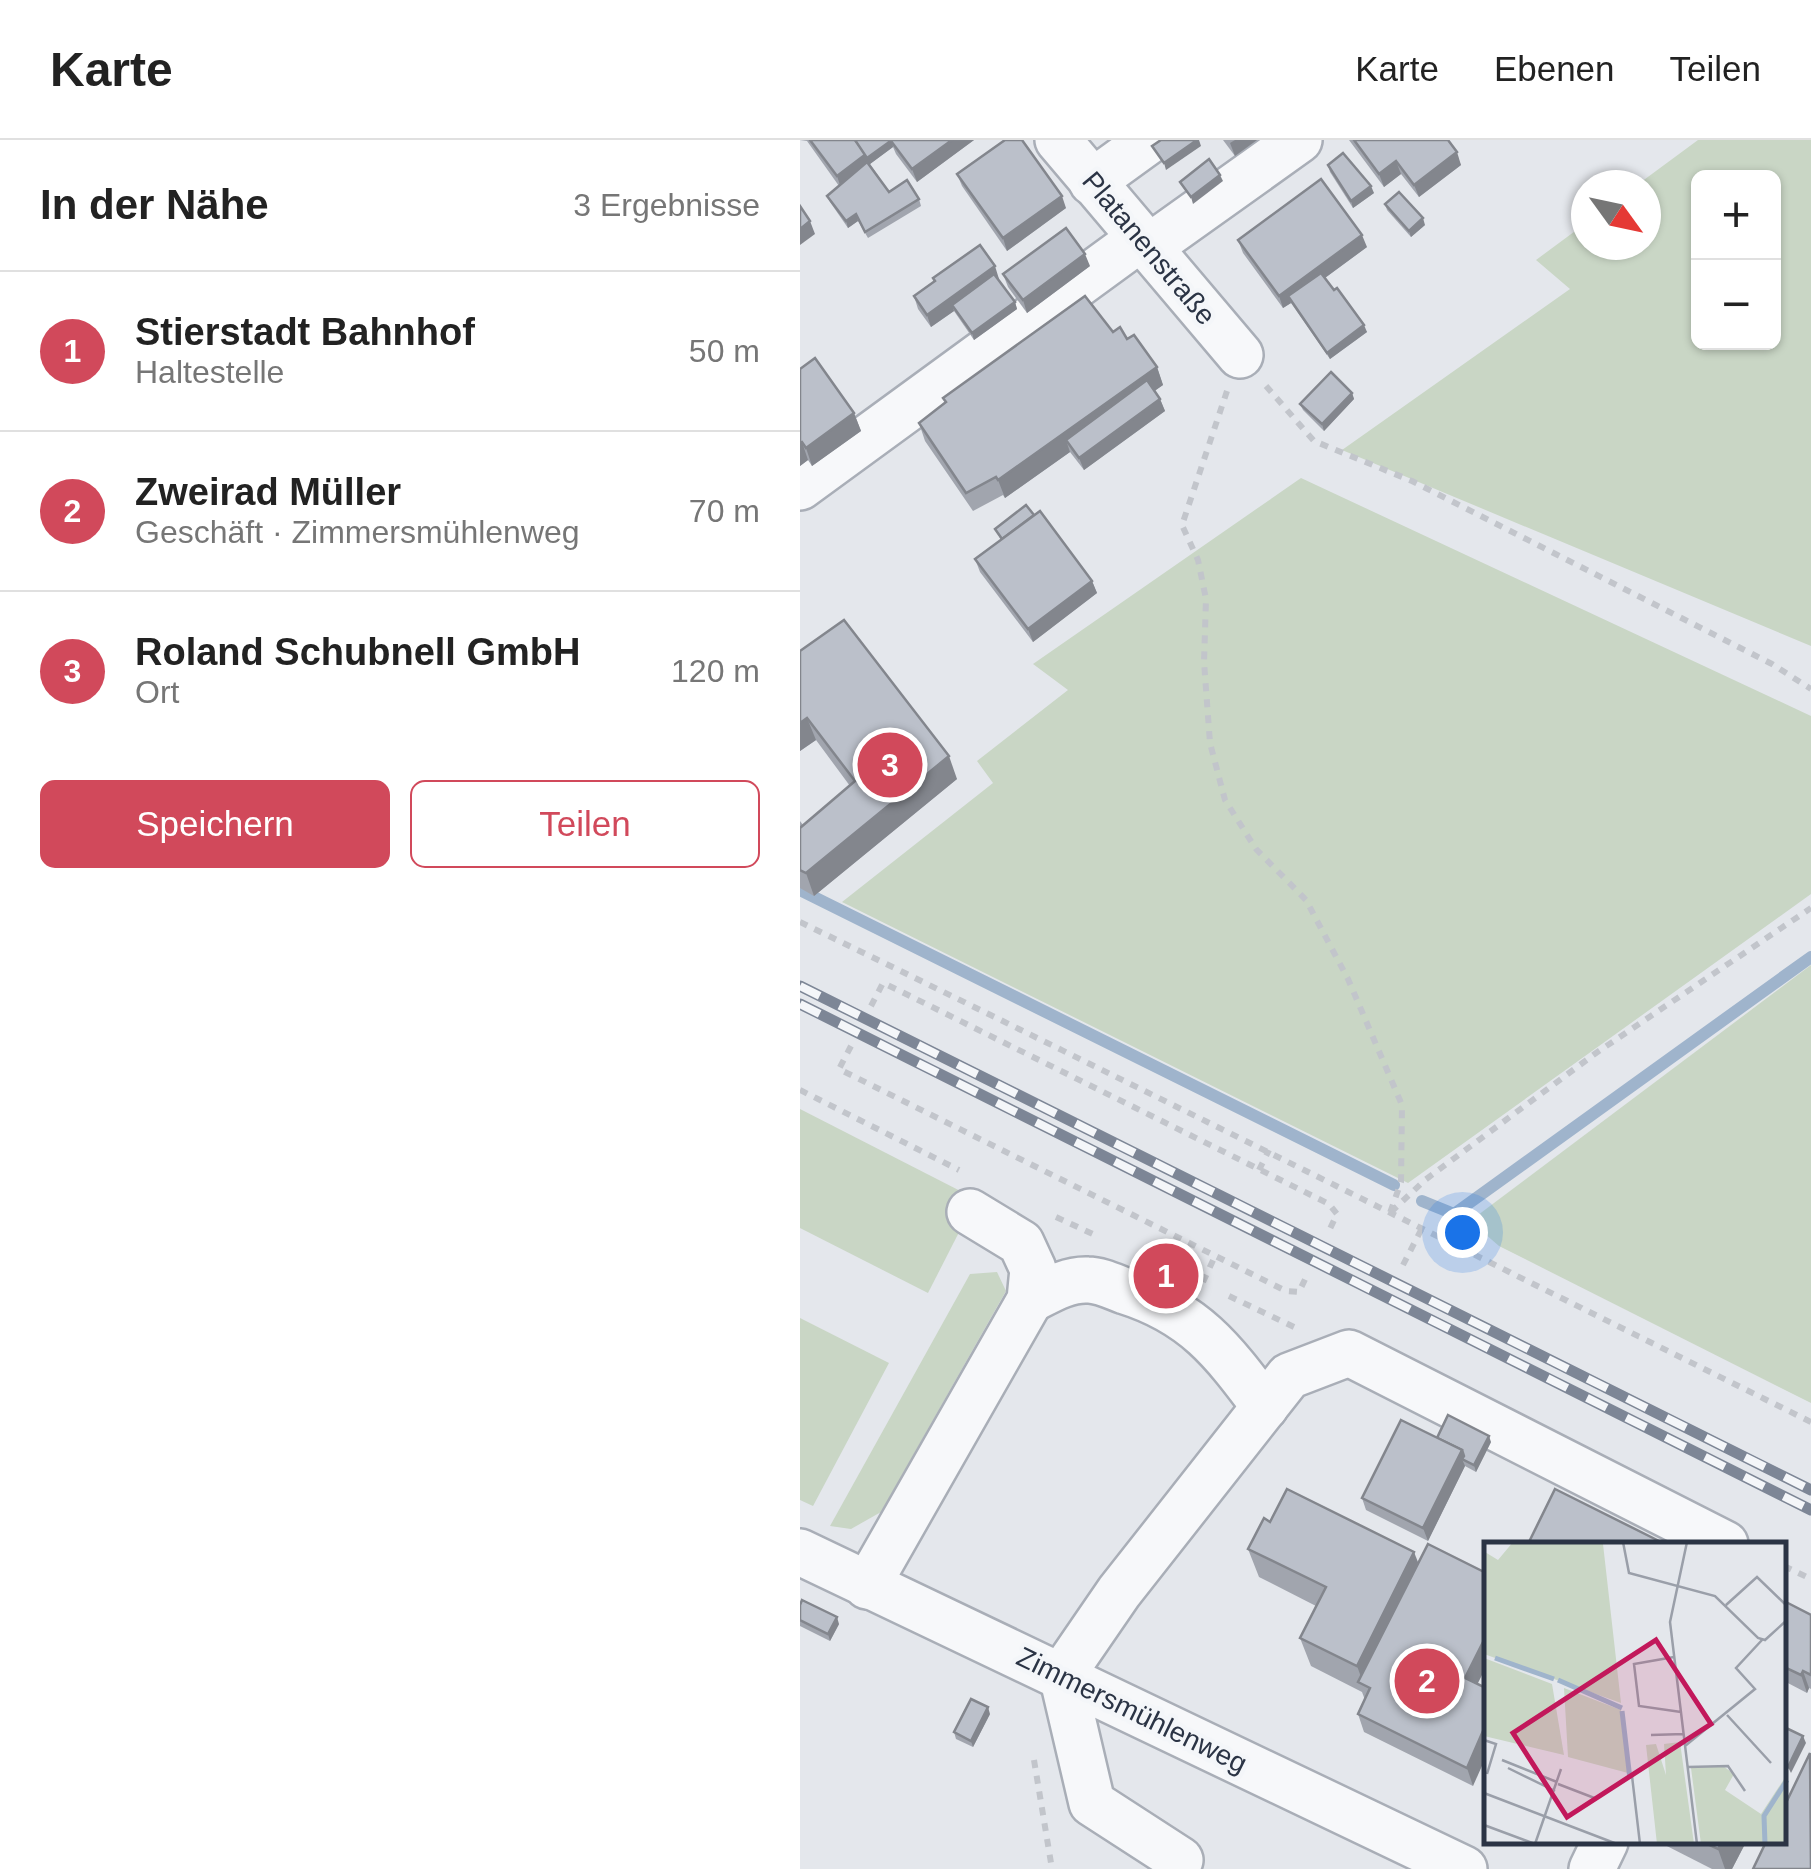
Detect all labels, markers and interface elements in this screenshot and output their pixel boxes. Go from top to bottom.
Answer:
text: Karte [50,43,173,96]
text: Karte [1355,49,1439,88]
text: Ebenen [1494,49,1615,88]
text: Teilen [1670,49,1761,88]
street label: Platanenstraße [1076,165,1222,331]
north arrow [1571,170,1661,260]
map controls [1691,170,1781,350]
button: + [1691,170,1781,260]
text: In der Nähe [40,181,269,228]
text: 3 Ergebnisse [573,187,760,223]
button: − [1691,260,1781,350]
text: Stierstadt Bahnhof [135,311,475,353]
text: 1 [64,333,81,369]
text: 50 m [689,333,760,369]
text: Haltestelle [135,354,284,390]
text: Zweirad Müller [135,471,401,513]
text: 2 [64,493,81,529]
text: 70 m [689,493,760,529]
text: Geschäft · Zimmersmühlenweg [135,514,580,550]
text: Roland Schubnell GmbH [135,631,580,673]
text: 3 [64,653,81,689]
text: 120 m [671,653,760,689]
text: Ort [135,674,179,710]
pin: 3 [858,728,922,802]
button: Speichern [40,780,390,868]
button: Teilen [410,780,760,868]
your location [1437,1207,1488,1258]
pin: 1 [1134,1238,1198,1314]
inset map [1484,1542,1786,1844]
street label: Zimmersmühlenweg [1012,1641,1252,1779]
pin: 2 [1394,1644,1460,1718]

